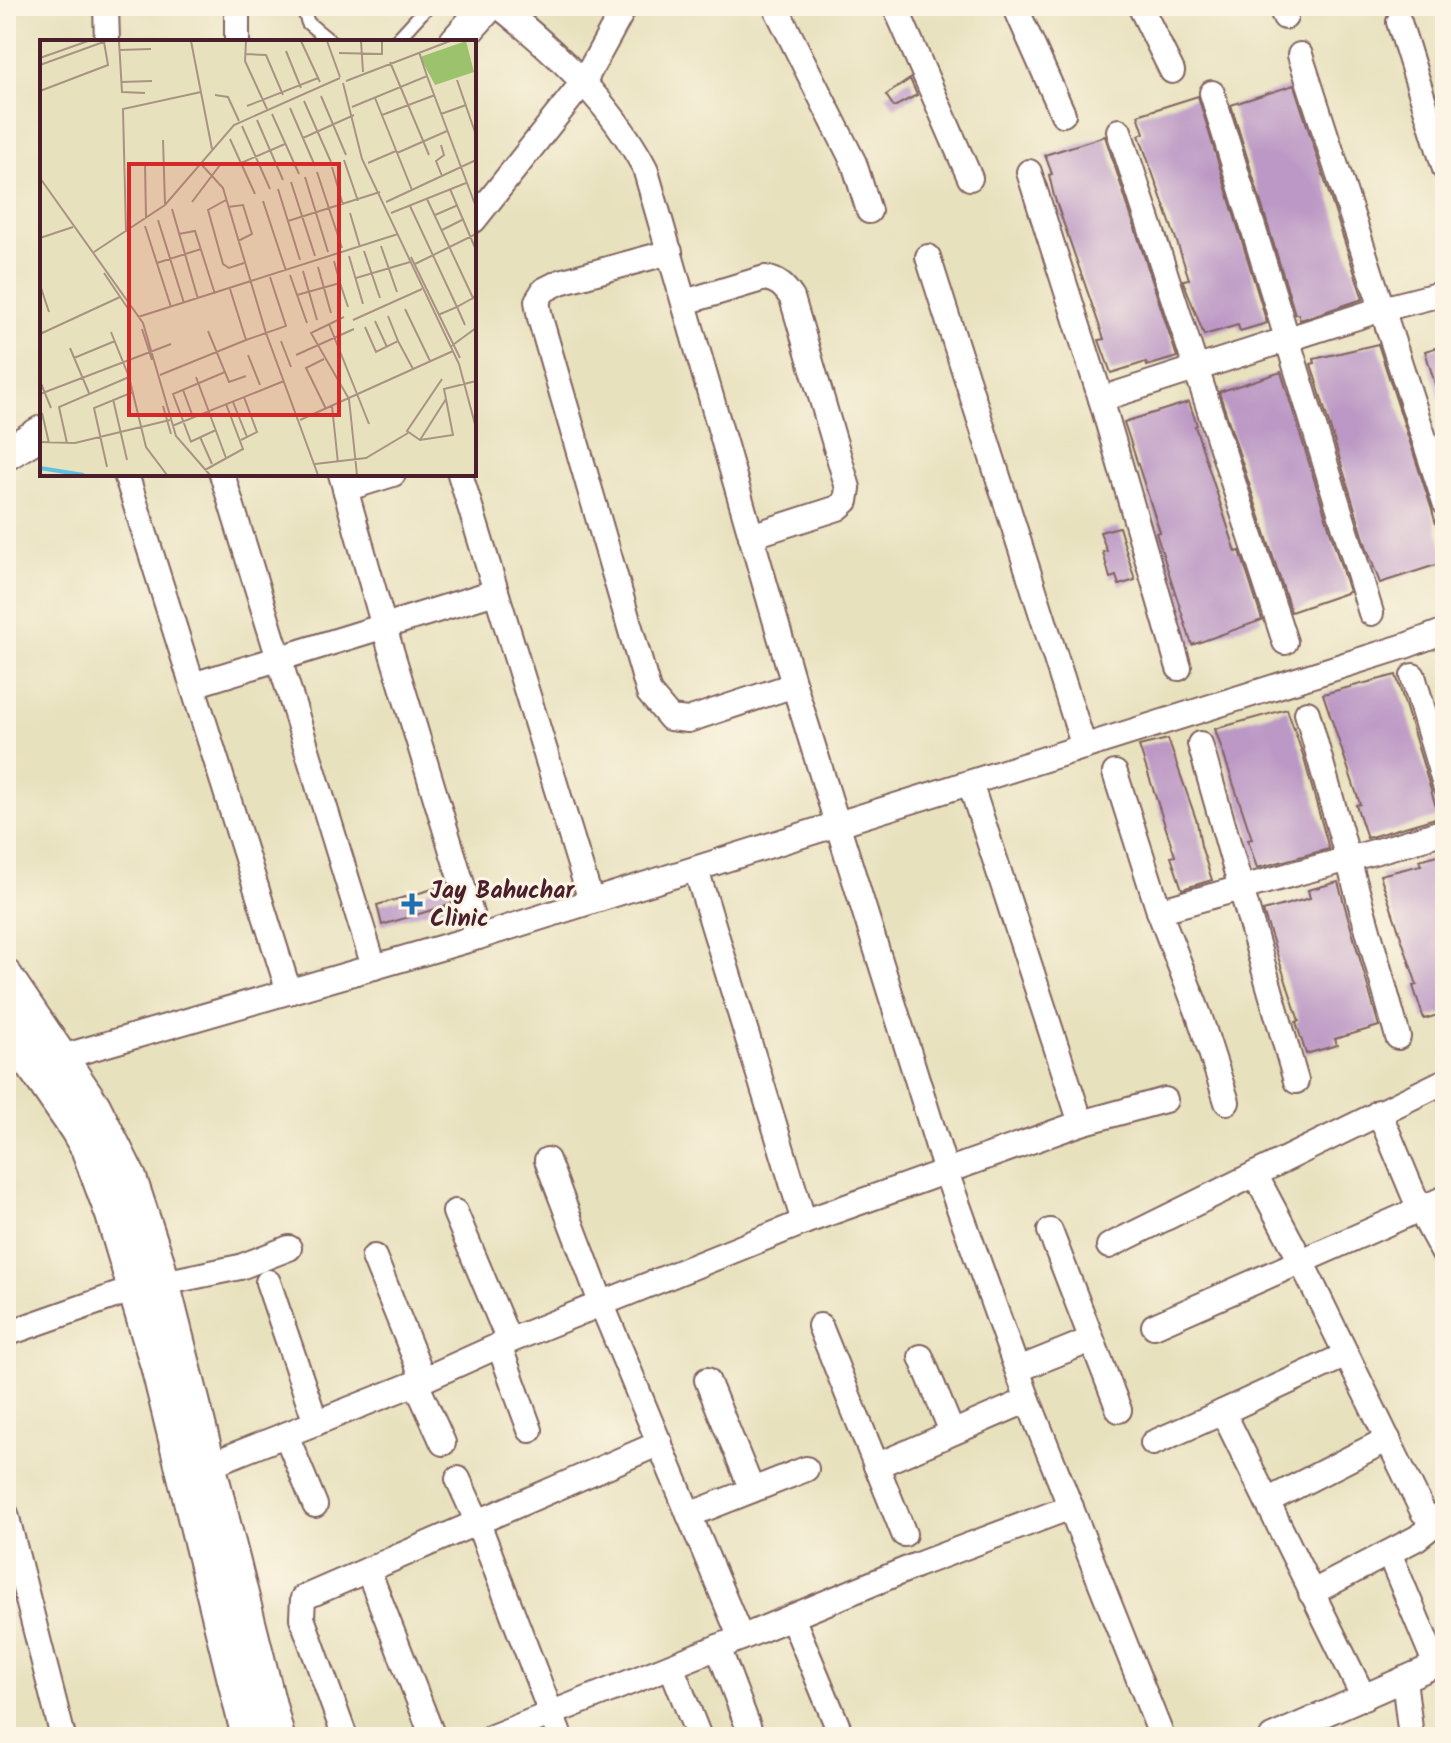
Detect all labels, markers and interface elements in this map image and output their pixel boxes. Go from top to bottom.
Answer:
inset map [40,40,476,476]
place label: Jay Bahuchar Clinic [430,872,576,939]
marker: Jay Bahuchar Clinic [401,893,423,915]

